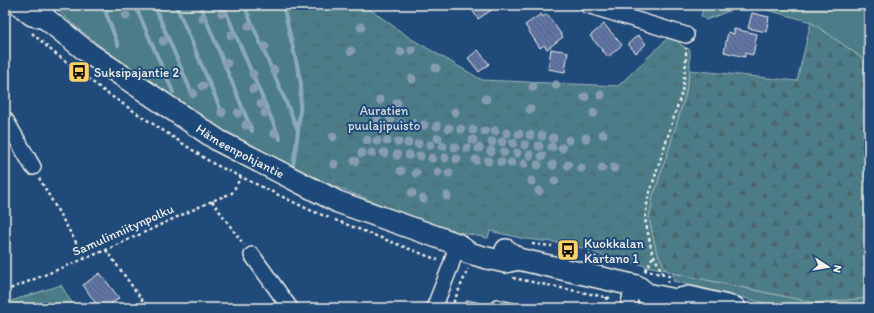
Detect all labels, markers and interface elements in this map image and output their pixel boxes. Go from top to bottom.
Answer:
bus stop icon: Suksipajantie 2 [66,59,92,85]
place label: Suksipajantie 2 [94,65,179,80]
park label: Auratien puulajipuisto [348,103,421,133]
street label: Hämeenpohjantie [194,120,287,181]
street label: Samulinniitynpolku [70,201,176,259]
place label: Kuokkalan Kartano 1 [584,236,644,266]
bus stop icon: Kuokkalan Kartano 1 [555,237,581,263]
north arrow [808,247,848,287]
text: N [830,264,844,274]

